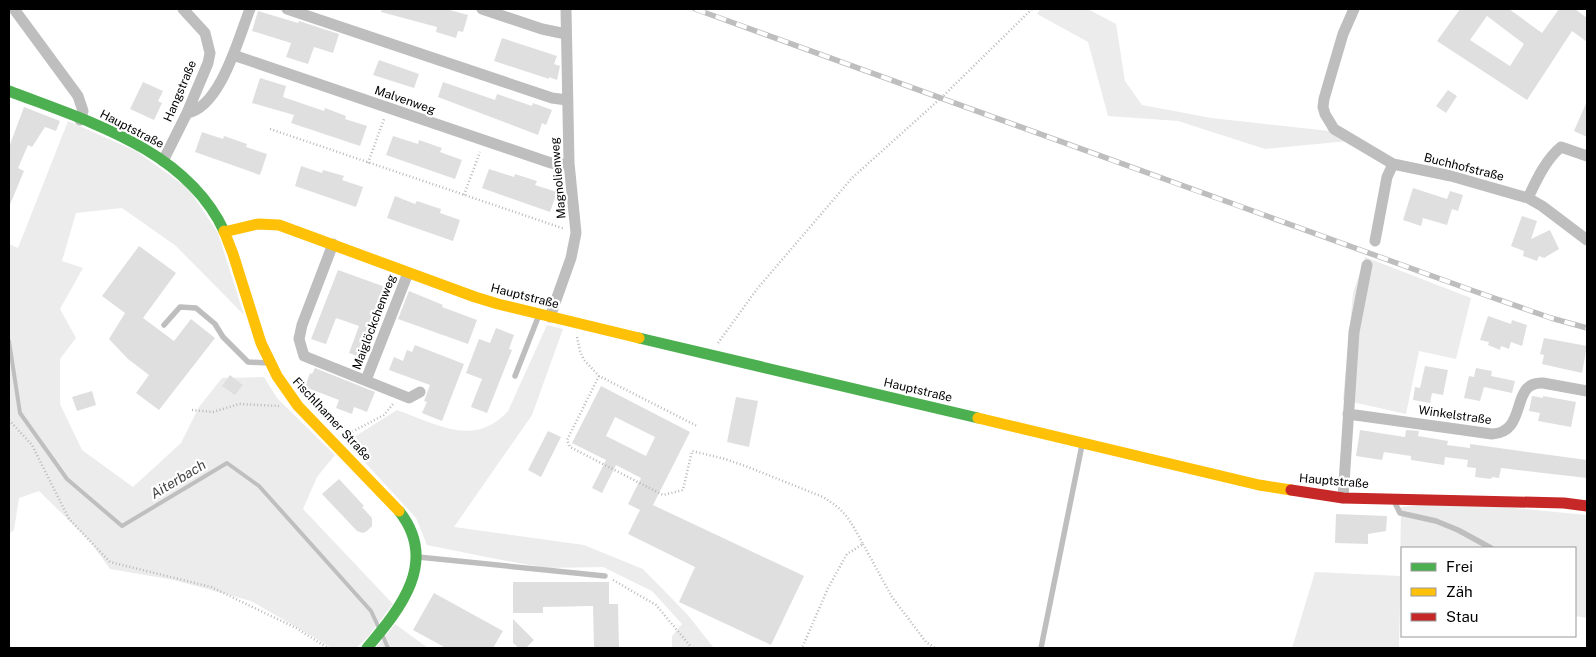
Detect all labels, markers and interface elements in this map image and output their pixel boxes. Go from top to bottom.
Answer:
street label: Hangstraße [161,58,199,124]
street label: Malvenweg [373,83,437,117]
street label: Hauptstraße [98,107,167,151]
street label: Magnolienweg [547,137,569,219]
street label: Buchhofstraße [1422,150,1506,184]
street label: Maiglöckchenweg [349,272,399,372]
street label: Hauptstraße [489,281,561,311]
street label: Fischlhamer Straße [290,374,374,464]
street label: Hauptstraße [882,375,954,405]
street label: Winkelstraße [1418,403,1493,427]
water label: Aiterbach [147,456,209,502]
street label: Hauptstraße [1299,471,1370,491]
legend [1401,547,1576,637]
text: Frei [1446,558,1473,575]
text: Zäh [1446,583,1473,600]
text: Stau [1446,608,1479,625]

